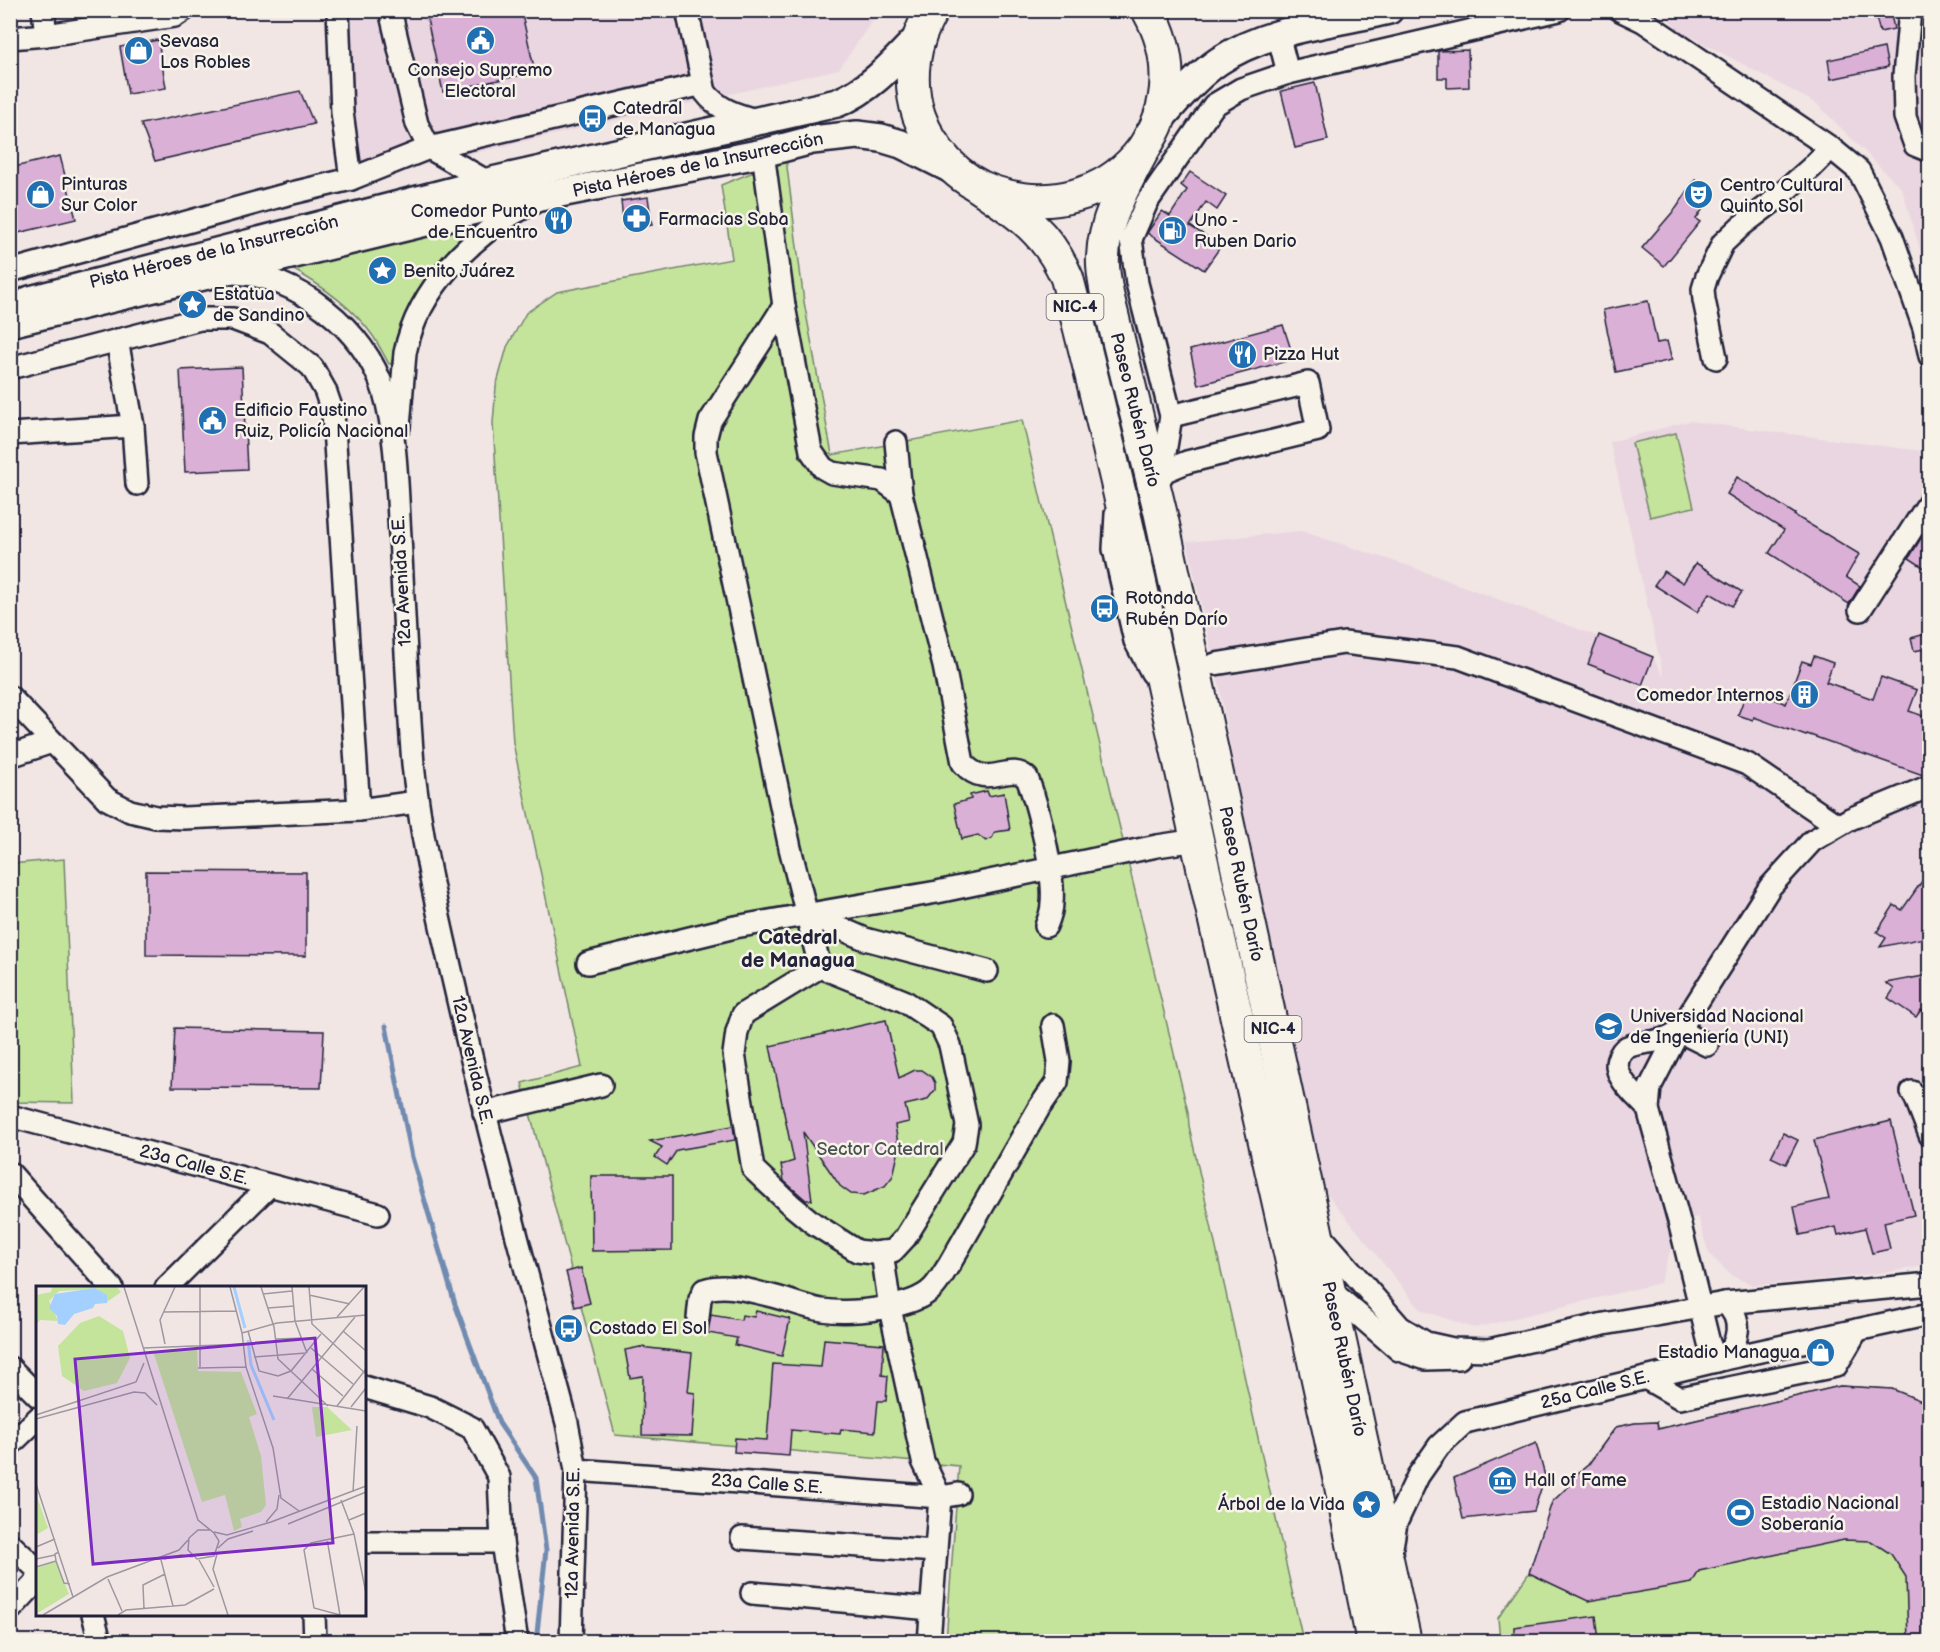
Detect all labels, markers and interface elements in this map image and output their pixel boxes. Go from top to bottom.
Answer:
public building icon: Consejo Supremo Electoral [464,25,496,57]
place label: Sevasa Los Robles [160,31,251,73]
shop icon: Sevasa Los Robles [123,35,155,67]
place label: Consejo Supremo Electoral [407,60,553,102]
place label: Catedral de Managua [613,98,716,140]
bus stop icon: Catedral de Managua [576,102,608,134]
street label: Pista Héroes de la Insurrección [571,128,825,202]
place label: Pinturas Sur Color [61,174,137,216]
place label: Centro Cultural Quinto Sol [1720,175,1843,217]
shop icon: Pinturas Sur Color [24,178,56,210]
theatre icon: Centro Cultural Quinto Sol [1683,179,1715,211]
place label: Comedor Punto de Encuentro [411,201,538,243]
pharmacy icon: Farmacias Saba [621,203,653,235]
restaurant icon: Comedor Punto de Encuentro [543,205,575,237]
place label: Farmacias Saba [658,209,789,230]
place label: Uno - Ruben Dario [1194,210,1297,252]
street label: Pista Héroes de la Insurrección [87,211,341,293]
fuel station icon: Uno - Ruben Dario [1157,214,1189,246]
place icon: Benito Juárez [366,255,398,287]
place label: Benito Juárez [403,261,515,282]
place label: Estatua de Sandino [213,284,305,326]
place icon: Estatua de Sandino [176,288,208,320]
road number: NIC-4 [1046,294,1104,320]
street label: Paseo Rubén Darío [1106,331,1164,489]
restaurant icon: Pizza Hut [1226,338,1258,370]
place label: Pizza Hut [1263,344,1340,365]
place label: Edificio Faustino Ruiz, Policía Nacional [234,400,408,442]
public building icon: Edificio Faustino Ruiz, Policía Nacional [197,404,229,436]
street label: 12a Avenida S.E. [388,515,416,647]
place label: Rotonda Rubén Darío [1125,588,1228,630]
bus stop icon: Rotonda Rubén Darío [1088,592,1120,624]
building icon: Comedor Internos [1789,679,1821,711]
place label: Comedor Internos [1636,685,1784,706]
street label: Paseo Rubén Darío [1214,804,1268,964]
district label: Catedral de Managua [741,926,855,973]
street label: 12a Avenida S.E. [447,994,497,1126]
place label: Universidad Nacional de Ingeniería (UNI) [1630,1006,1803,1048]
school or university icon: Universidad Nacional de Ingeniería (UNI) [1593,1010,1625,1042]
road number: NIC-4 [1244,1016,1302,1042]
park label: Sector Catedral [816,1139,944,1160]
street label: 23a Calle S.E. [137,1140,251,1190]
street label: Paseo Rubén Darío [1317,1279,1371,1439]
inset map [36,1286,366,1616]
bus stop icon: Costado El Sol [552,1312,584,1344]
place label: Costado El Sol [589,1318,707,1339]
shop icon: Estadio Managua [1805,1336,1837,1368]
place label: Estadio Managua [1658,1342,1800,1363]
street label: 25a Calle S.E. [1538,1366,1652,1414]
museum icon: Hall of Fame [1487,1464,1519,1496]
street label: 12a Avenida S.E. [561,1467,585,1599]
street label: 23a Calle S.E. [710,1470,824,1498]
place label: Hall of Fame [1524,1470,1627,1491]
place icon: Árbol de la Vida [1350,1488,1382,1520]
place label: Árbol de la Vida [1218,1492,1345,1515]
place label: Estadio Nacional Soberanía [1761,1493,1899,1535]
sports icon: Estadio Nacional Soberanía [1724,1497,1756,1529]

